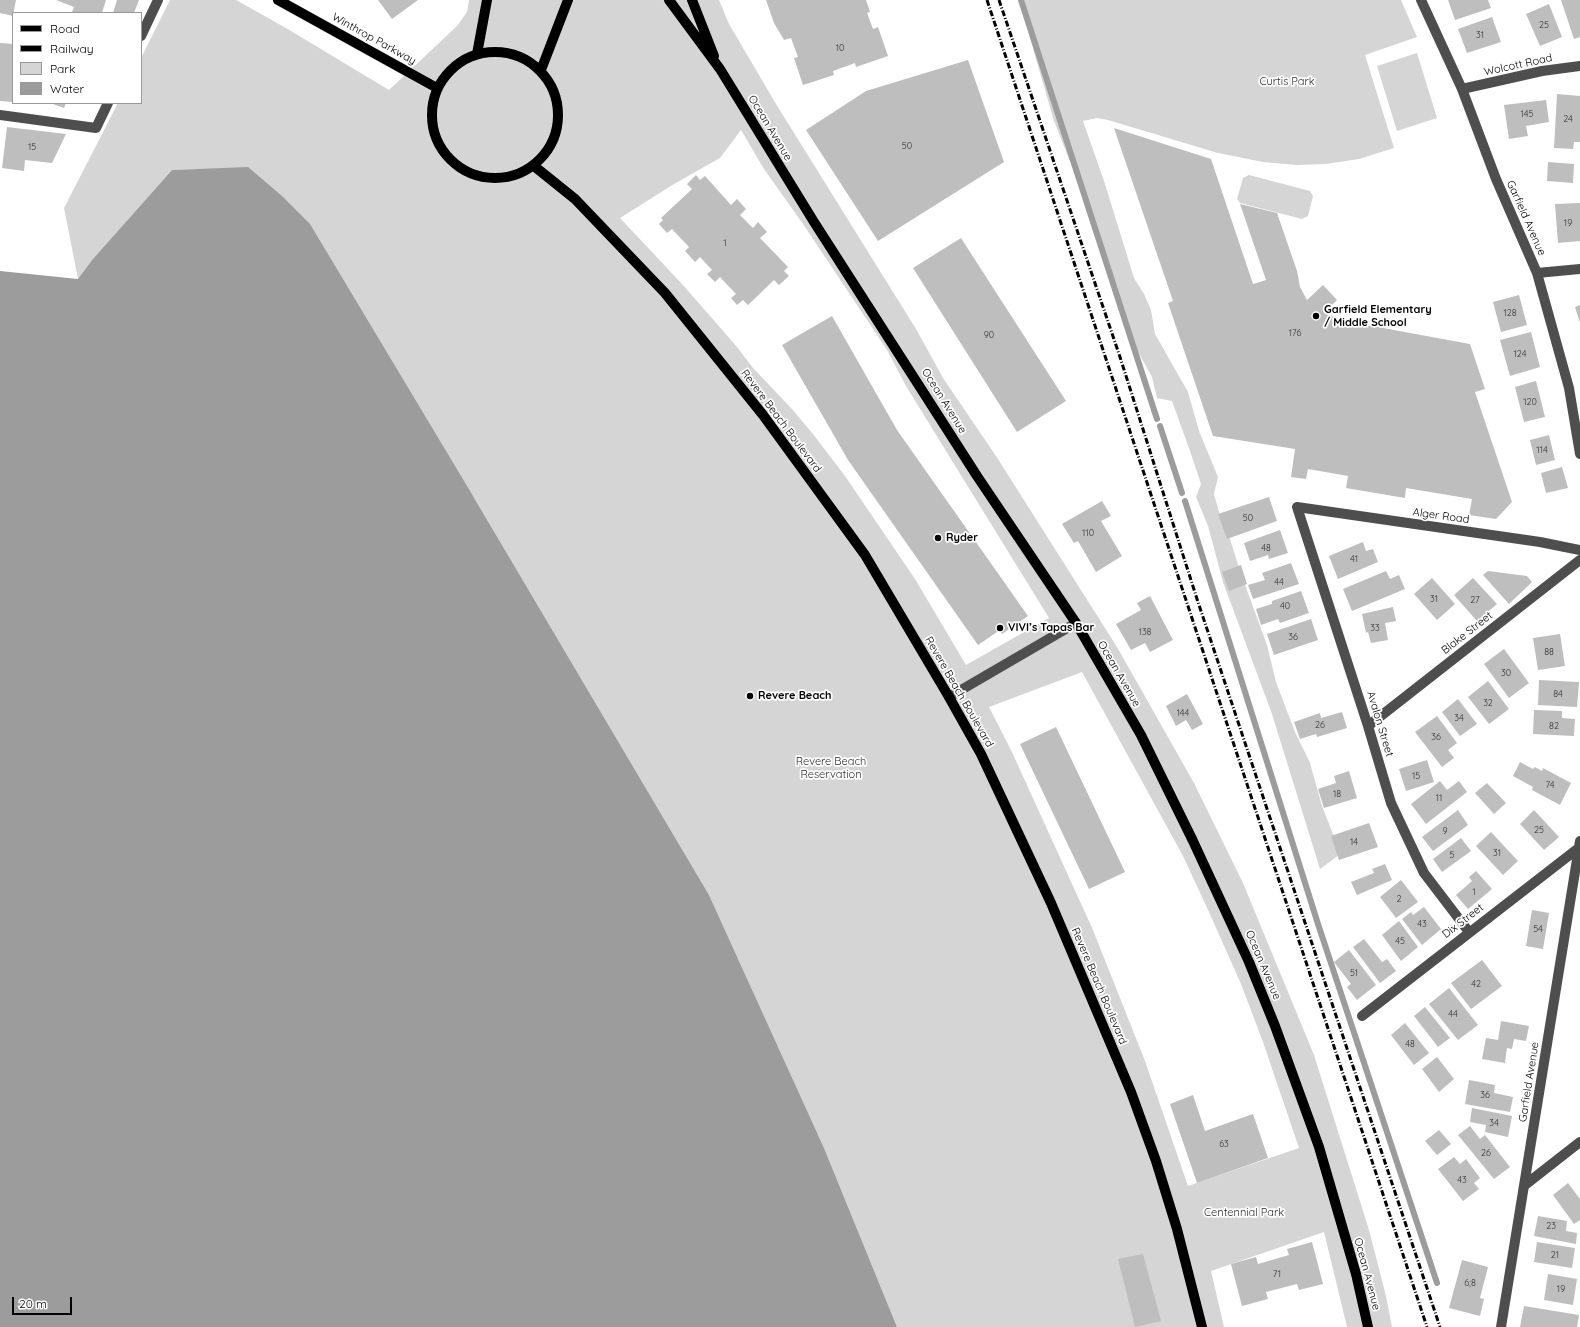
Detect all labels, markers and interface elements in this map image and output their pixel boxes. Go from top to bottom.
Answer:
street label: Winthrop Parkway [330,10,418,68]
legend [12,12,142,104]
house number: 25 [1539,20,1549,30]
text: Road [50,21,80,36]
house number: 31 [1476,30,1484,40]
text: Railway [50,41,94,56]
house number: 10 [836,43,844,53]
street label: Wolcott Road [1483,51,1553,79]
text: Park [50,61,75,76]
park label: Curtis Park [1259,75,1315,89]
text: Water [50,81,84,96]
street label: Ocean Avenue [745,93,795,163]
house number: 145 [1521,109,1533,119]
house number: 24 [1563,114,1573,124]
house number: 50 [902,141,912,151]
house number: 15 [28,142,36,152]
street label: Garfield Avenue [1504,178,1548,258]
house number: 19 [1564,218,1572,228]
house number: 1 [723,238,727,248]
place label: Garfield Elementary / Middle School [1324,303,1432,329]
house number: 128 [1503,308,1517,318]
marker: Garfield Elementary / Middle School [1311,311,1321,321]
house number: 176 [1289,328,1301,338]
house number: 90 [984,330,994,340]
house number: 124 [1514,349,1526,359]
street label: Ocean Avenue [919,366,969,436]
street label: Revere Beach Boulevard [738,367,824,475]
house number: 120 [1523,397,1537,407]
house number: 114 [1536,445,1548,455]
street label: Alger Road [1412,506,1470,526]
house number: 50 [1243,513,1253,523]
house number: 110 [1082,528,1094,538]
place label: Ryder [946,531,978,545]
marker: Ryder [933,533,943,543]
house number: 48 [1261,543,1271,553]
house number: 41 [1350,554,1358,564]
house number: 44 [1274,577,1284,587]
house number: 31 [1430,594,1438,604]
house number: 27 [1470,595,1480,605]
house number: 40 [1280,601,1290,611]
street label: Blake Street [1439,609,1495,657]
place label: VIVI’s Tapas Bar [1008,621,1094,635]
marker: VIVI’s Tapas Bar [995,623,1005,633]
house number: 33 [1370,623,1380,633]
house number: 138 [1139,627,1151,637]
house number: 36 [1288,632,1298,642]
street label: Revere Beach Boulevard [922,634,996,750]
street label: Ocean Avenue [1095,639,1143,709]
house number: 88 [1544,647,1554,657]
house number: 30 [1501,668,1511,678]
place label: Revere Beach [758,689,831,703]
house number: 84 [1553,689,1563,699]
street label: Avalon Street [1364,690,1396,758]
marker: Revere Beach [745,691,755,701]
house number: 32 [1483,698,1493,708]
house number: 144 [1177,708,1189,718]
house number: 34 [1454,713,1464,723]
house number: 26 [1315,720,1325,730]
house number: 82 [1549,721,1559,731]
house number: 36 [1431,732,1441,742]
park label: Revere Beach Reservation [796,755,866,781]
house number: 15 [1412,771,1420,781]
house number: 74 [1546,780,1554,790]
house number: 18 [1333,789,1341,799]
house number: 11 [1436,793,1442,803]
house number: 25 [1534,825,1544,835]
house number: 9 [1442,826,1448,836]
house number: 14 [1350,837,1358,847]
house number: 31 [1493,848,1501,858]
house number: 5 [1450,850,1454,860]
house number: 1 [1472,887,1476,897]
house number: 2 [1397,894,1401,904]
street label: Dix Street [1440,901,1486,941]
house number: 43 [1417,919,1427,929]
house number: 54 [1533,924,1543,934]
street label: Revere Beach Boulevard [1068,926,1130,1046]
street label: Ocean Avenue [1242,928,1284,1002]
house number: 45 [1395,936,1405,946]
house number: 51 [1350,968,1358,978]
house number: 42 [1471,979,1481,989]
house number: 44 [1448,1009,1458,1019]
house number: 48 [1405,1039,1415,1049]
street label: Garfield Avenue [1516,1041,1542,1123]
house number: 36 [1480,1090,1490,1100]
house number: 34 [1489,1118,1499,1128]
house number: 63 [1219,1139,1229,1149]
house number: 26 [1481,1148,1491,1158]
house number: 43 [1457,1175,1467,1185]
park label: Centennial Park [1204,1206,1284,1220]
house number: 23 [1546,1221,1556,1231]
street label: Ocean Avenue [1351,1236,1383,1312]
house number: 21 [1551,1250,1559,1260]
house number: 71 [1273,1269,1281,1279]
house number: 6;8 [1464,1278,1476,1288]
house number: 19 [1557,1284,1565,1294]
scale bar [14,1289,74,1315]
text: 20 m [19,1296,47,1311]

